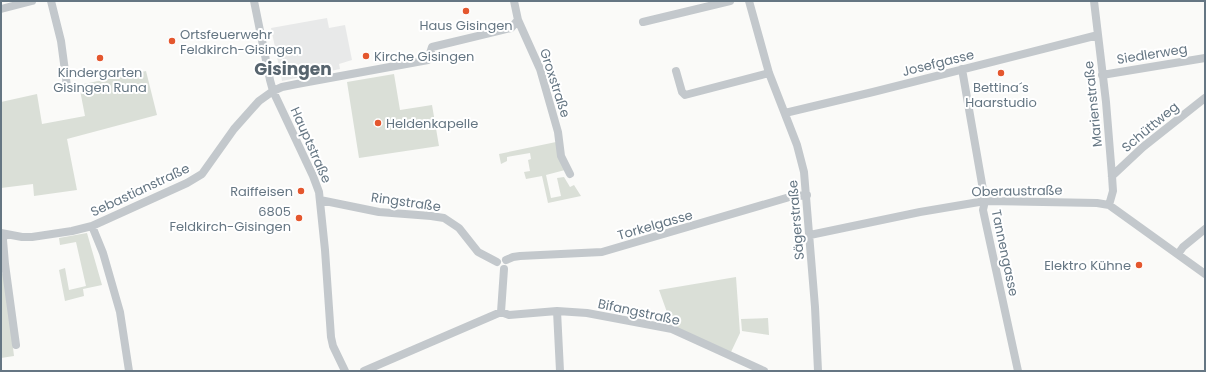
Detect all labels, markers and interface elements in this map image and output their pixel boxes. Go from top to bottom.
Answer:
marker: Haus Gisingen [461,6,471,16]
place label: Haus Gisingen [419,16,513,35]
place label: Ortsfeuerwehr Feldkirch-Gisingen [180,25,302,59]
marker: Ortsfeuerwehr Feldkirch-Gisingen [167,36,177,46]
street label: Siedlerweg [1115,39,1189,69]
street label: Josefgasse [900,45,976,81]
street label: Groxstraße [535,46,575,120]
place label: Kirche Gisingen [374,47,474,66]
marker: Kirche Gisingen [361,51,371,61]
marker: Kindergarten Gisingen Runa [95,53,105,63]
district label: Gisingen [254,57,332,81]
street label: Marienstraße [1079,60,1107,148]
place label: Kindergarten Gisingen Runa [53,63,147,97]
marker: Bettina´s Haarstudio [996,68,1006,78]
place label: Bettina´s Haarstudio [965,78,1037,112]
street label: Schüttweg [1117,98,1183,156]
street label: Hauptstraße [286,104,336,186]
place label: Heldenkapelle [386,114,478,133]
marker: Heldenkapelle [373,118,383,128]
street label: Sebastianstraße [87,159,193,221]
street label: Sägerstraße [783,179,809,261]
street label: Oberaustraße [971,181,1063,201]
place label: Raiffeisen [230,182,293,201]
marker: Raiffeisen [296,186,306,196]
street label: Ringstraße [370,188,442,216]
place label: 6805 Feldkirch-Gisingen [170,202,291,236]
street label: Torkelgasse [615,205,695,245]
street label: Tannengasse [987,208,1023,298]
marker: 6805 Feldkirch-Gisingen [294,213,304,223]
place label: Elektro Kühne [1044,256,1131,275]
marker: Elektro Kühne [1134,260,1144,270]
street label: Bifangstraße [596,294,682,330]

